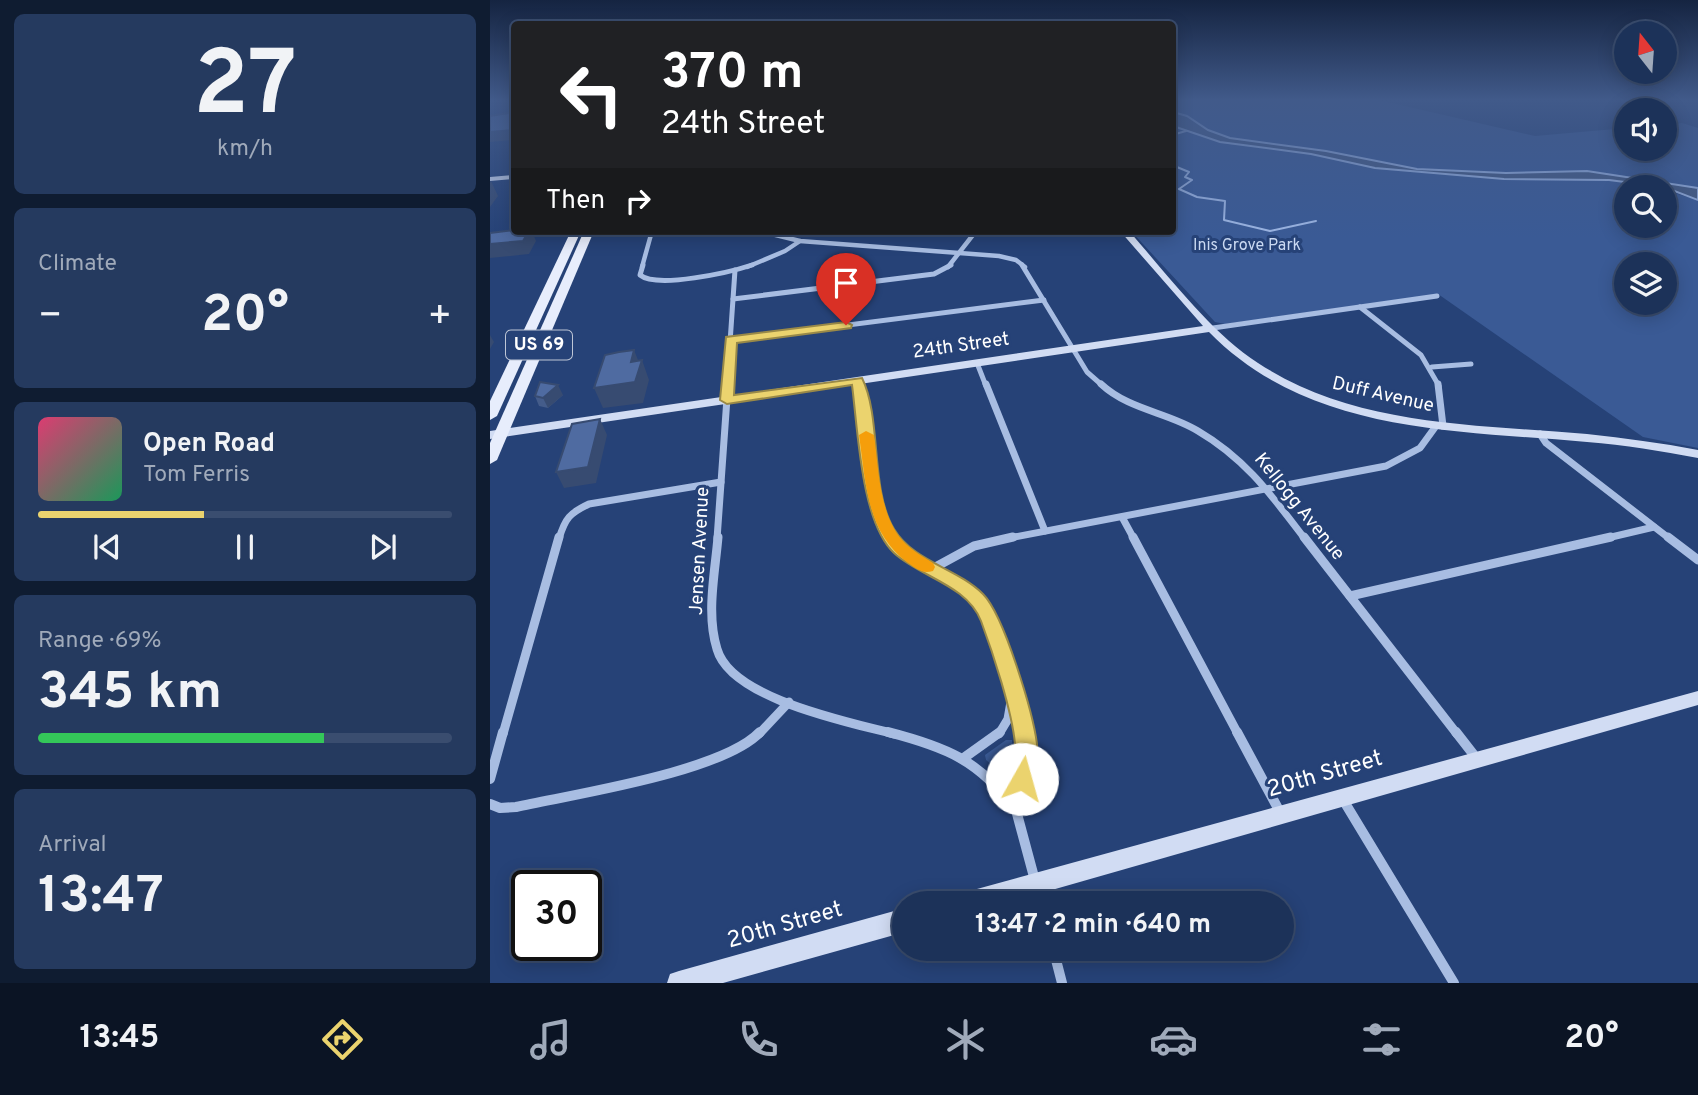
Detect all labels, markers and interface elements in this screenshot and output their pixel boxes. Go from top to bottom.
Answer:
north arrow [1614,21,1676,84]
map controls [1614,21,1677,315]
text: 27 [193,32,297,147]
text: 370 m [661,44,803,106]
icon: left [546,49,637,140]
button: sound [1614,98,1677,161]
text: 24th Street [661,105,825,145]
text: km/h [217,135,273,164]
button: search [1614,175,1677,238]
icon: right [619,182,657,220]
text: Then [546,185,605,218]
park label: Inis Grove Park [1193,236,1301,256]
text: Climate [38,250,117,279]
button: layers [1614,252,1677,315]
pin [816,253,876,325]
icon: arrive [827,264,865,302]
text: 20° [201,284,289,350]
text: − [38,293,63,342]
text: + [427,293,452,342]
street label: 24th Street [911,327,1011,365]
road number: US 69 [506,330,572,360]
street label: Duff Avenue [1330,372,1436,418]
text: Open Road [143,428,275,461]
street label: Kellogg Avenue [1248,448,1350,566]
text: Tom Ferris [143,461,250,490]
street label: Jensen Avenue [685,486,715,616]
icon: previous [88,528,126,566]
icon: pause [226,528,264,566]
icon: next [364,528,402,566]
text: Range · 69% [38,627,161,656]
text: 345 km [38,661,222,727]
position arrow [985,742,1059,816]
street label: 20th Street [1264,745,1386,805]
text: Arrival [38,831,107,860]
text: 13:47 [38,865,164,931]
speed limit sign: 30 [511,870,602,961]
street label: 20th Street [724,896,846,956]
text: 13:47 · 2 min · 640 m [975,909,1211,942]
icon: directions [318,1015,367,1064]
icon: music [526,1015,575,1064]
icon: phone [734,1015,783,1064]
icon: climate [941,1015,990,1064]
icon: car [1149,1015,1198,1064]
icon: filters [1357,1015,1406,1064]
text: 13:45 [79,1019,159,1059]
text: 20° [1565,1019,1619,1059]

